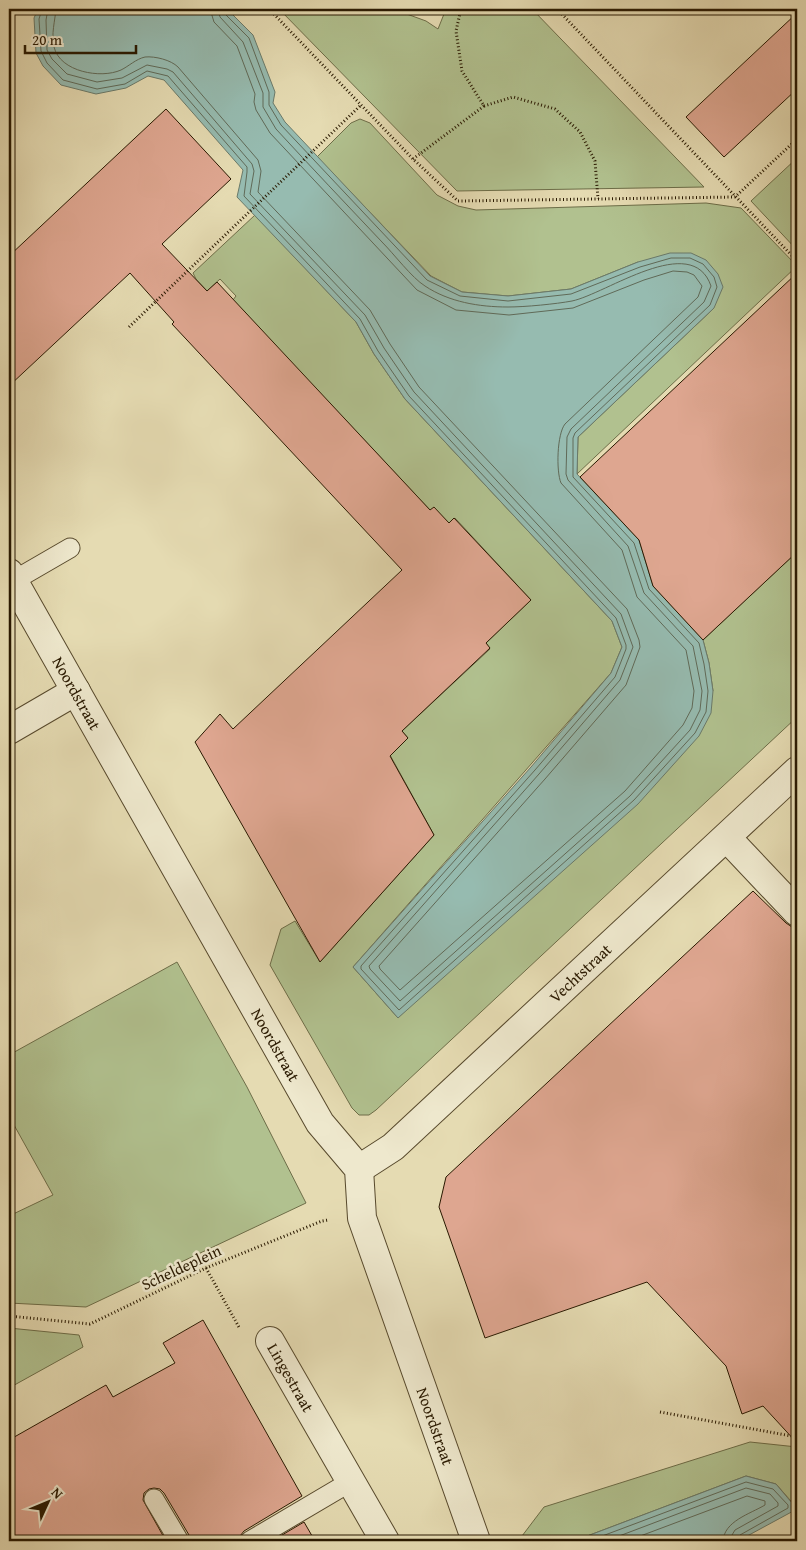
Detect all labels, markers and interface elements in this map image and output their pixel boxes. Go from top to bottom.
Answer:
scale bar [25,22,136,54]
text: 20 m [32,29,63,50]
street label: Noordstraat [47,652,107,735]
street label: Vechtstraat [543,937,617,1008]
street label: Noordstraat [245,1004,306,1086]
street label: Scheldeplein [137,1238,225,1296]
street label: Lingestraat [262,1338,320,1417]
street label: Noordstraat [411,1384,460,1469]
north arrow [22,1478,72,1528]
text: N [47,1483,68,1504]

